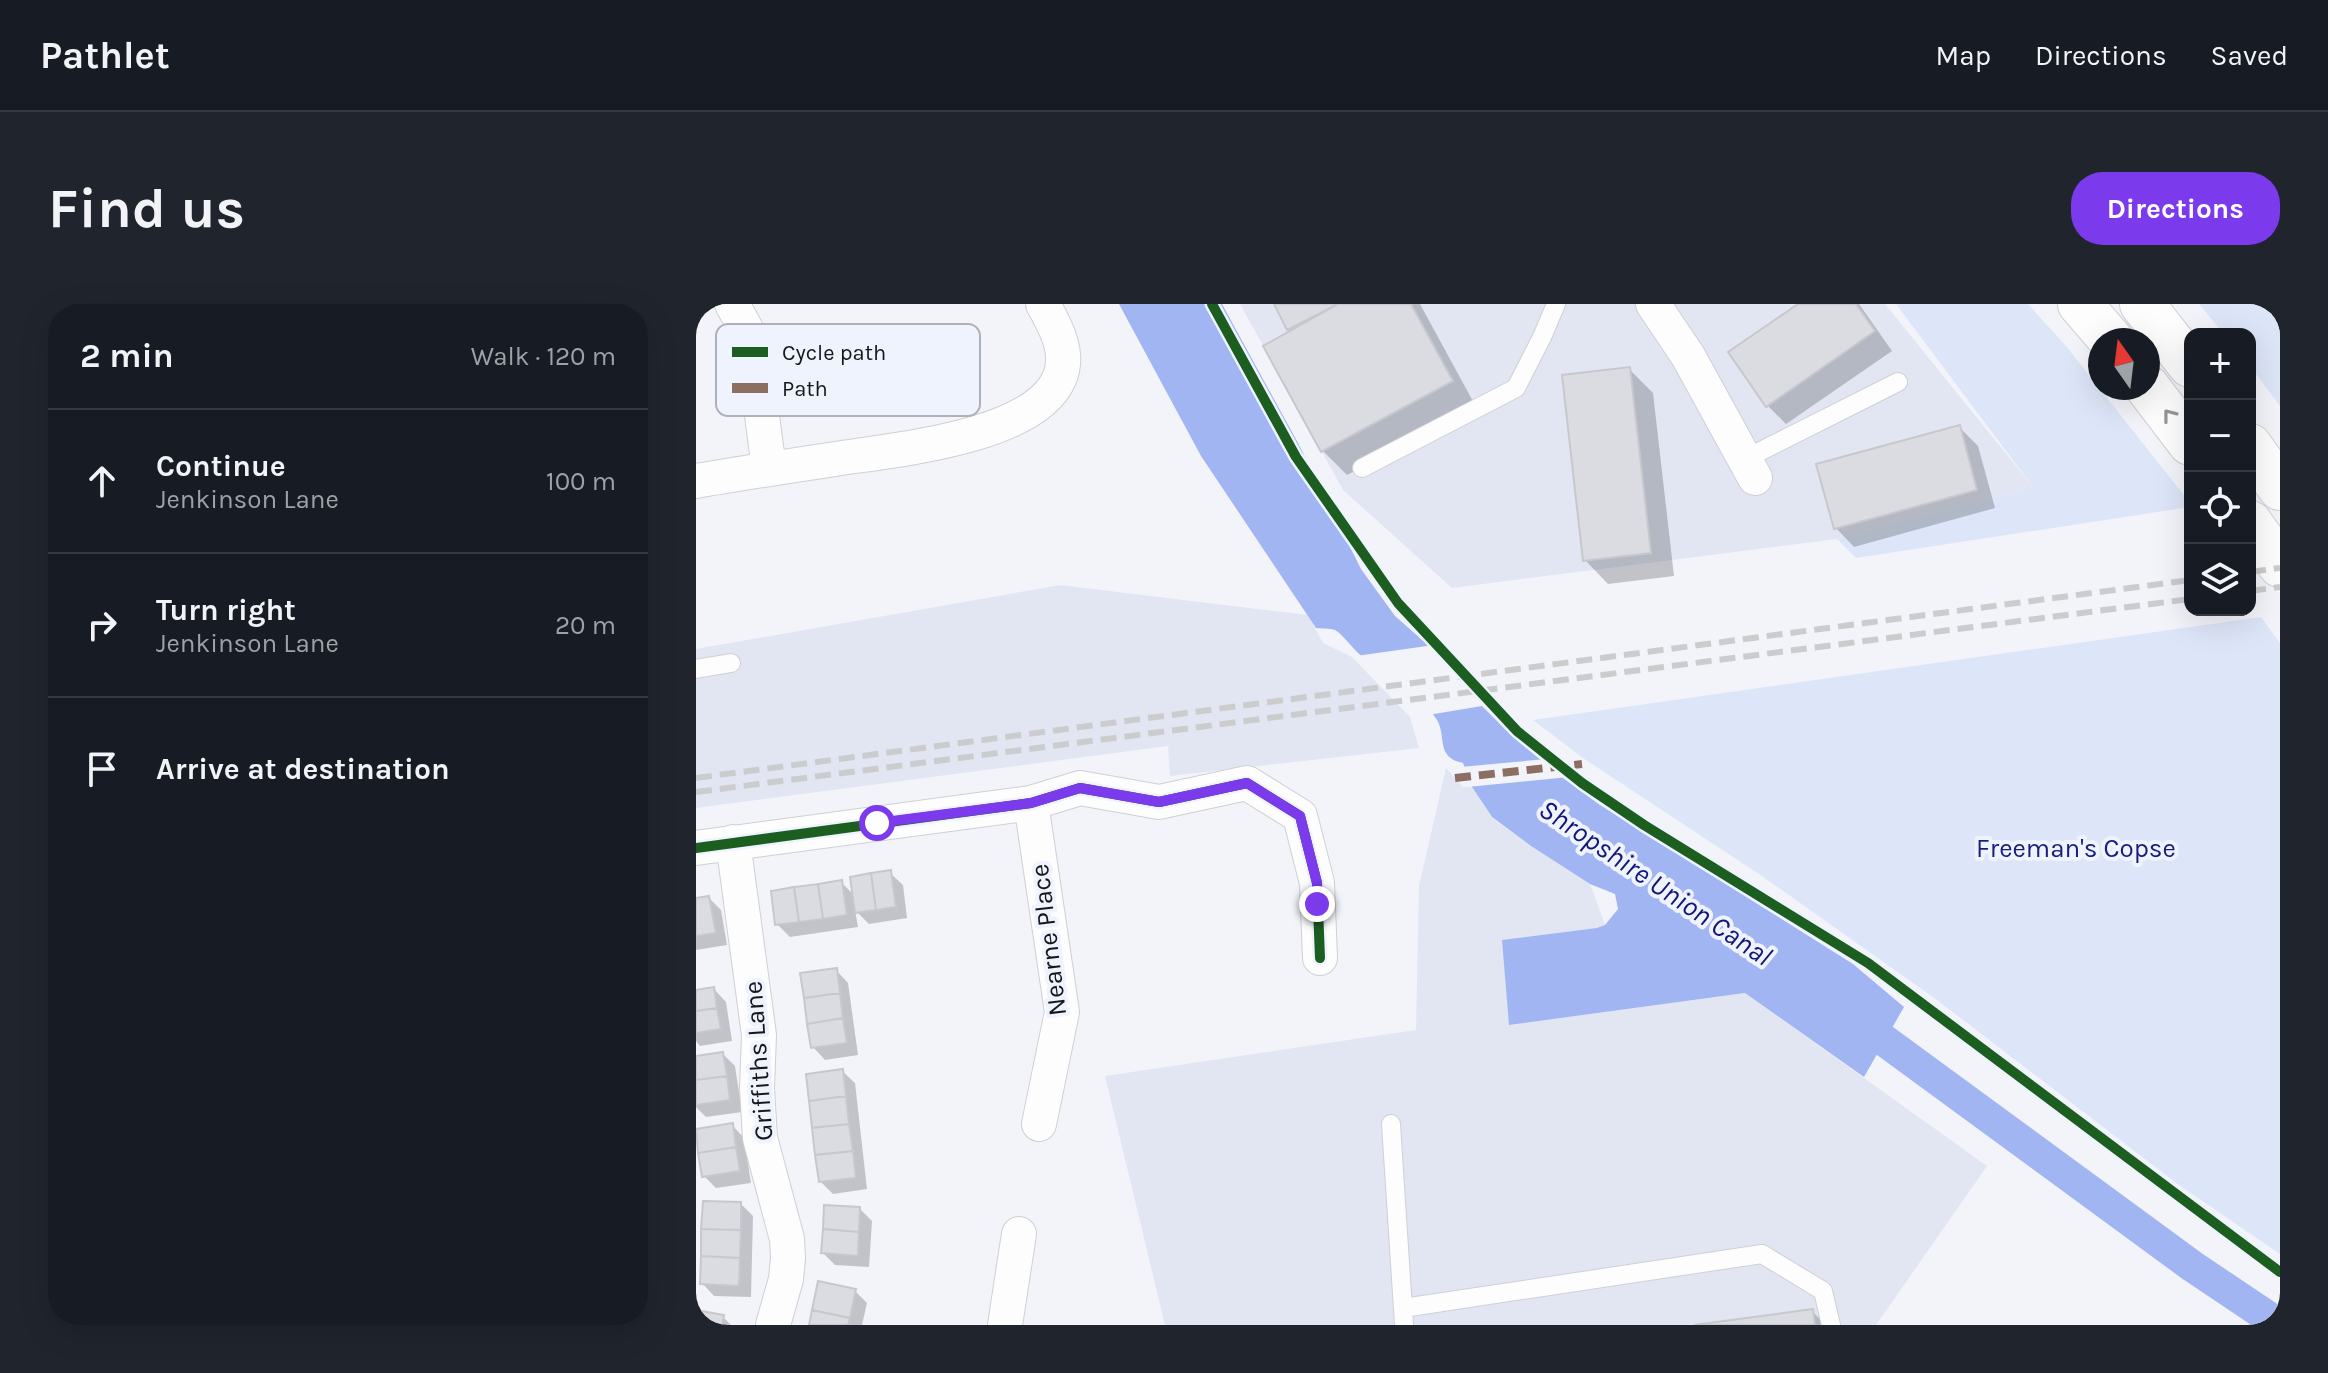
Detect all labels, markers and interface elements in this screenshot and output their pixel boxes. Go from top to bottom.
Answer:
text: Pathlet [40,33,170,78]
text: Map [1936,39,1991,72]
text: Directions [2035,39,2167,72]
text: Saved [2211,39,2288,72]
button: Directions [2071,172,2280,245]
text: Find us [48,176,245,241]
legend [716,324,980,416]
north arrow [2088,328,2160,400]
map controls [2184,328,2256,616]
button: + [2184,328,2256,400]
text: 2 min [80,336,174,376]
text: Cycle path [782,340,886,366]
text: Walk · 120 m [471,341,616,372]
text: Path [782,376,828,402]
button: − [2184,400,2256,472]
one-way arrow [2164,409,2178,424]
text: Continue [156,448,286,484]
icon: ahead [80,459,124,503]
text: 100 m [546,466,616,497]
button: locate [2184,472,2256,544]
text: Jenkinson Lane [156,484,339,515]
button: layers [2184,544,2256,616]
text: Turn right [156,592,296,628]
icon: right [80,603,124,647]
text: 20 m [555,610,616,641]
text: Jenkinson Lane [156,628,339,659]
icon: arrive [80,747,124,791]
text: Arrive at destination [156,751,450,787]
water label: Shropshire Union Canal [1533,792,1778,973]
route start [859,805,895,841]
park label: Freeman's Copse [1976,833,2176,864]
street label: Nearne Place [1024,862,1073,1018]
route end [1299,886,1335,922]
street label: Griffiths Lane [737,980,780,1142]

